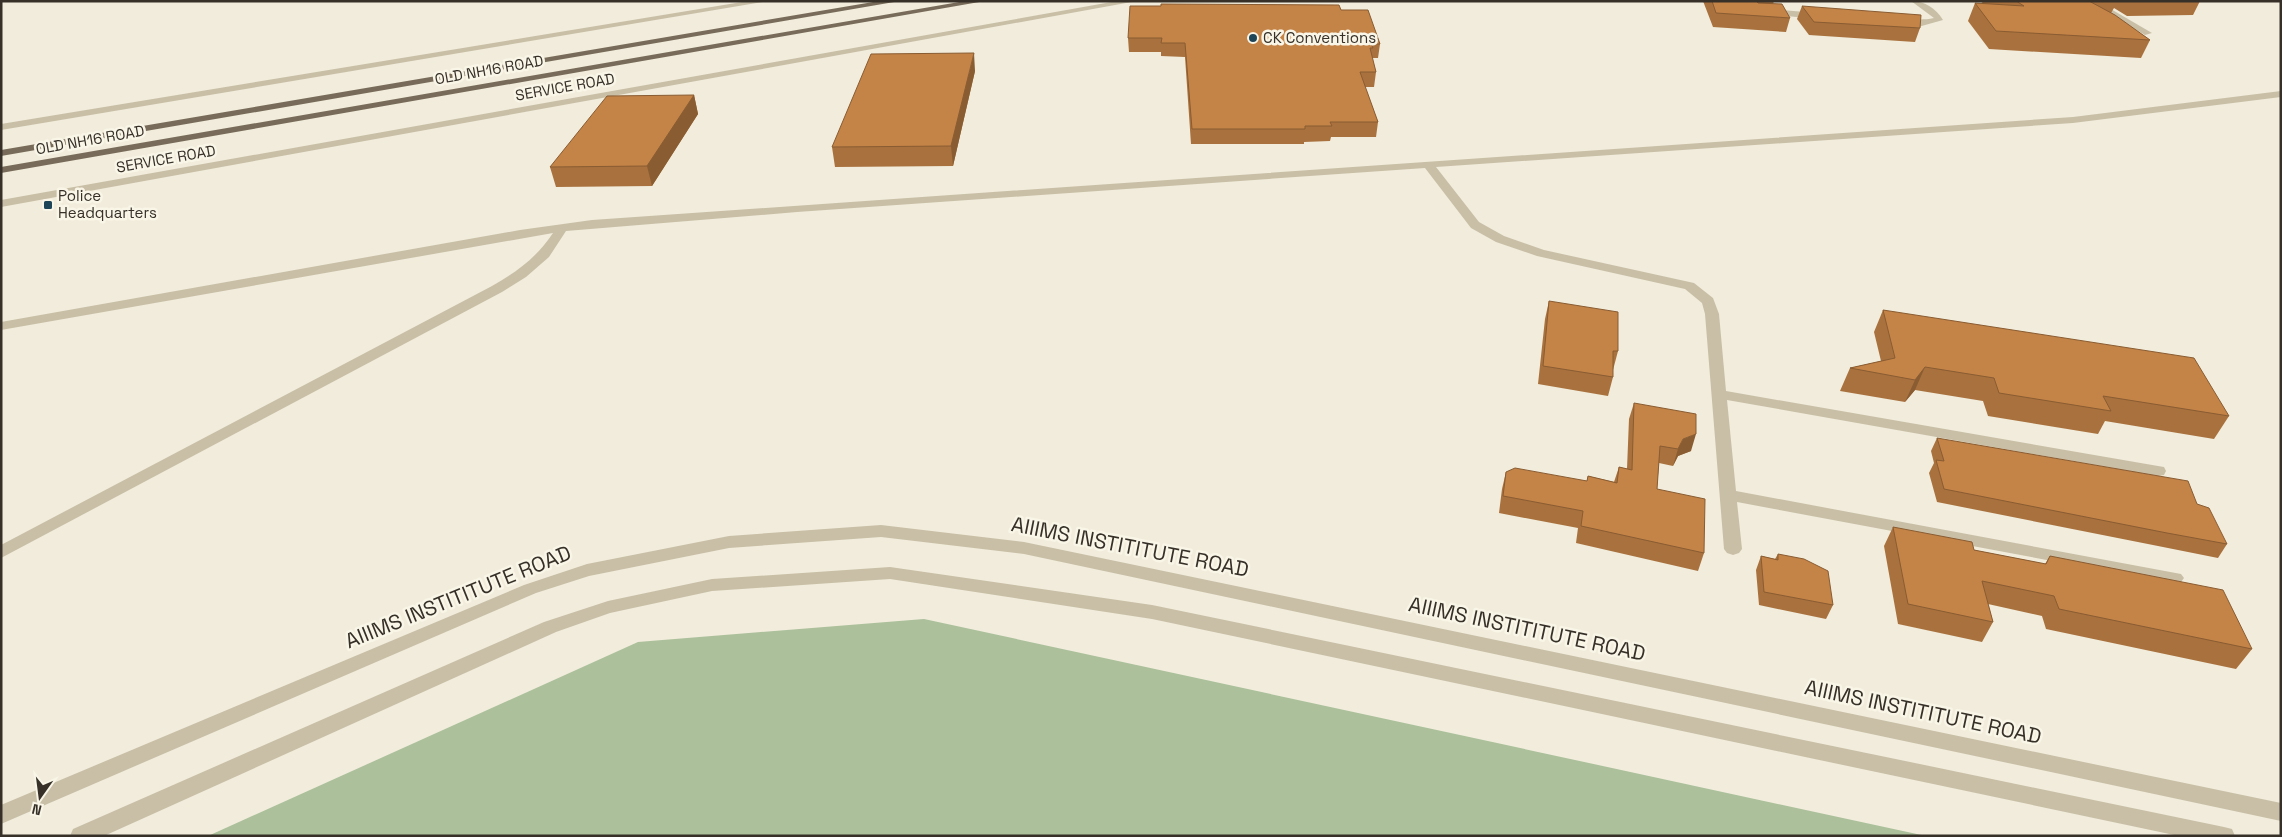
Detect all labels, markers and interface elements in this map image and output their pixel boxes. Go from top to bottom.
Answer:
place label: CK Conventions [1263,28,1376,47]
marker: CK Conventions [1247,32,1259,44]
street label: OLD NH16 ROAD [433,51,545,88]
street label: SERVICE ROAD [514,68,616,105]
street label: OLD NH16 ROAD [34,121,146,158]
street label: SERVICE ROAD [115,140,217,177]
place label: Police Headquarters [58,186,157,222]
marker: Police Headquarters [42,199,54,211]
street label: AIIIMS INSTITITUTE ROAD [1009,510,1251,583]
street label: AIIIMS INSTITITUTE ROAD [341,539,575,654]
street label: AIIIMS INSTITITUTE ROAD [1406,590,1648,667]
street label: AIIIMS INSTITITUTE ROAD [1802,673,2044,750]
north arrow [15,772,65,822]
text: N [30,800,44,819]

